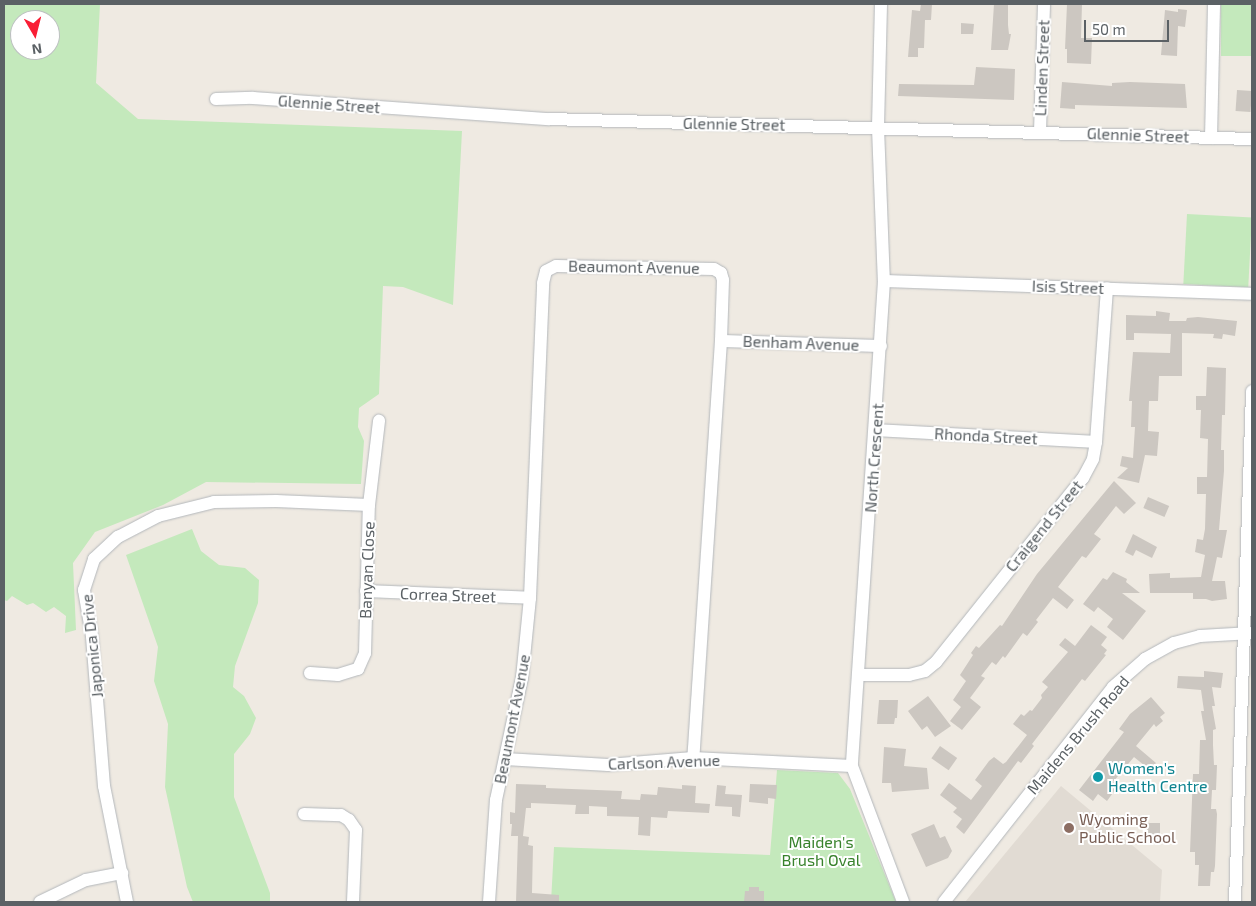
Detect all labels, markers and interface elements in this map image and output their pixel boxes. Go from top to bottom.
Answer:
north arrow [10,10,60,60]
scale bar [1086,10,1171,42]
street label: Linden Street [1031,19,1053,117]
text: 50 m [1092,20,1126,38]
text: N [31,40,43,58]
street label: Glennie Street [277,91,381,117]
street label: Glennie Street [683,114,785,134]
street label: Glennie Street [1086,124,1190,146]
street label: Beaumont Avenue [568,256,700,278]
street label: Isis Street [1031,276,1105,298]
street label: Benham Avenue [742,331,860,355]
street label: North Crescent [861,403,887,513]
street label: Rhonda Street [934,424,1038,448]
street label: Craigend Street [1001,476,1087,576]
street label: Banyan Close [356,521,378,619]
street label: Correa Street [400,584,496,606]
street label: Japonica Drive [77,593,107,699]
street label: Beaumont Avenue [490,652,534,786]
street label: Maidens Brush Road [1023,672,1133,798]
street label: Carlson Avenue [607,750,721,774]
place label: Women's Health Centre [1108,758,1208,796]
marker: Women's Health Centre [1092,771,1104,783]
place label: Wyoming Public School [1079,809,1176,847]
marker: Wyoming Public School [1063,822,1075,834]
park label: Maiden's Brush Oval [781,832,861,870]

